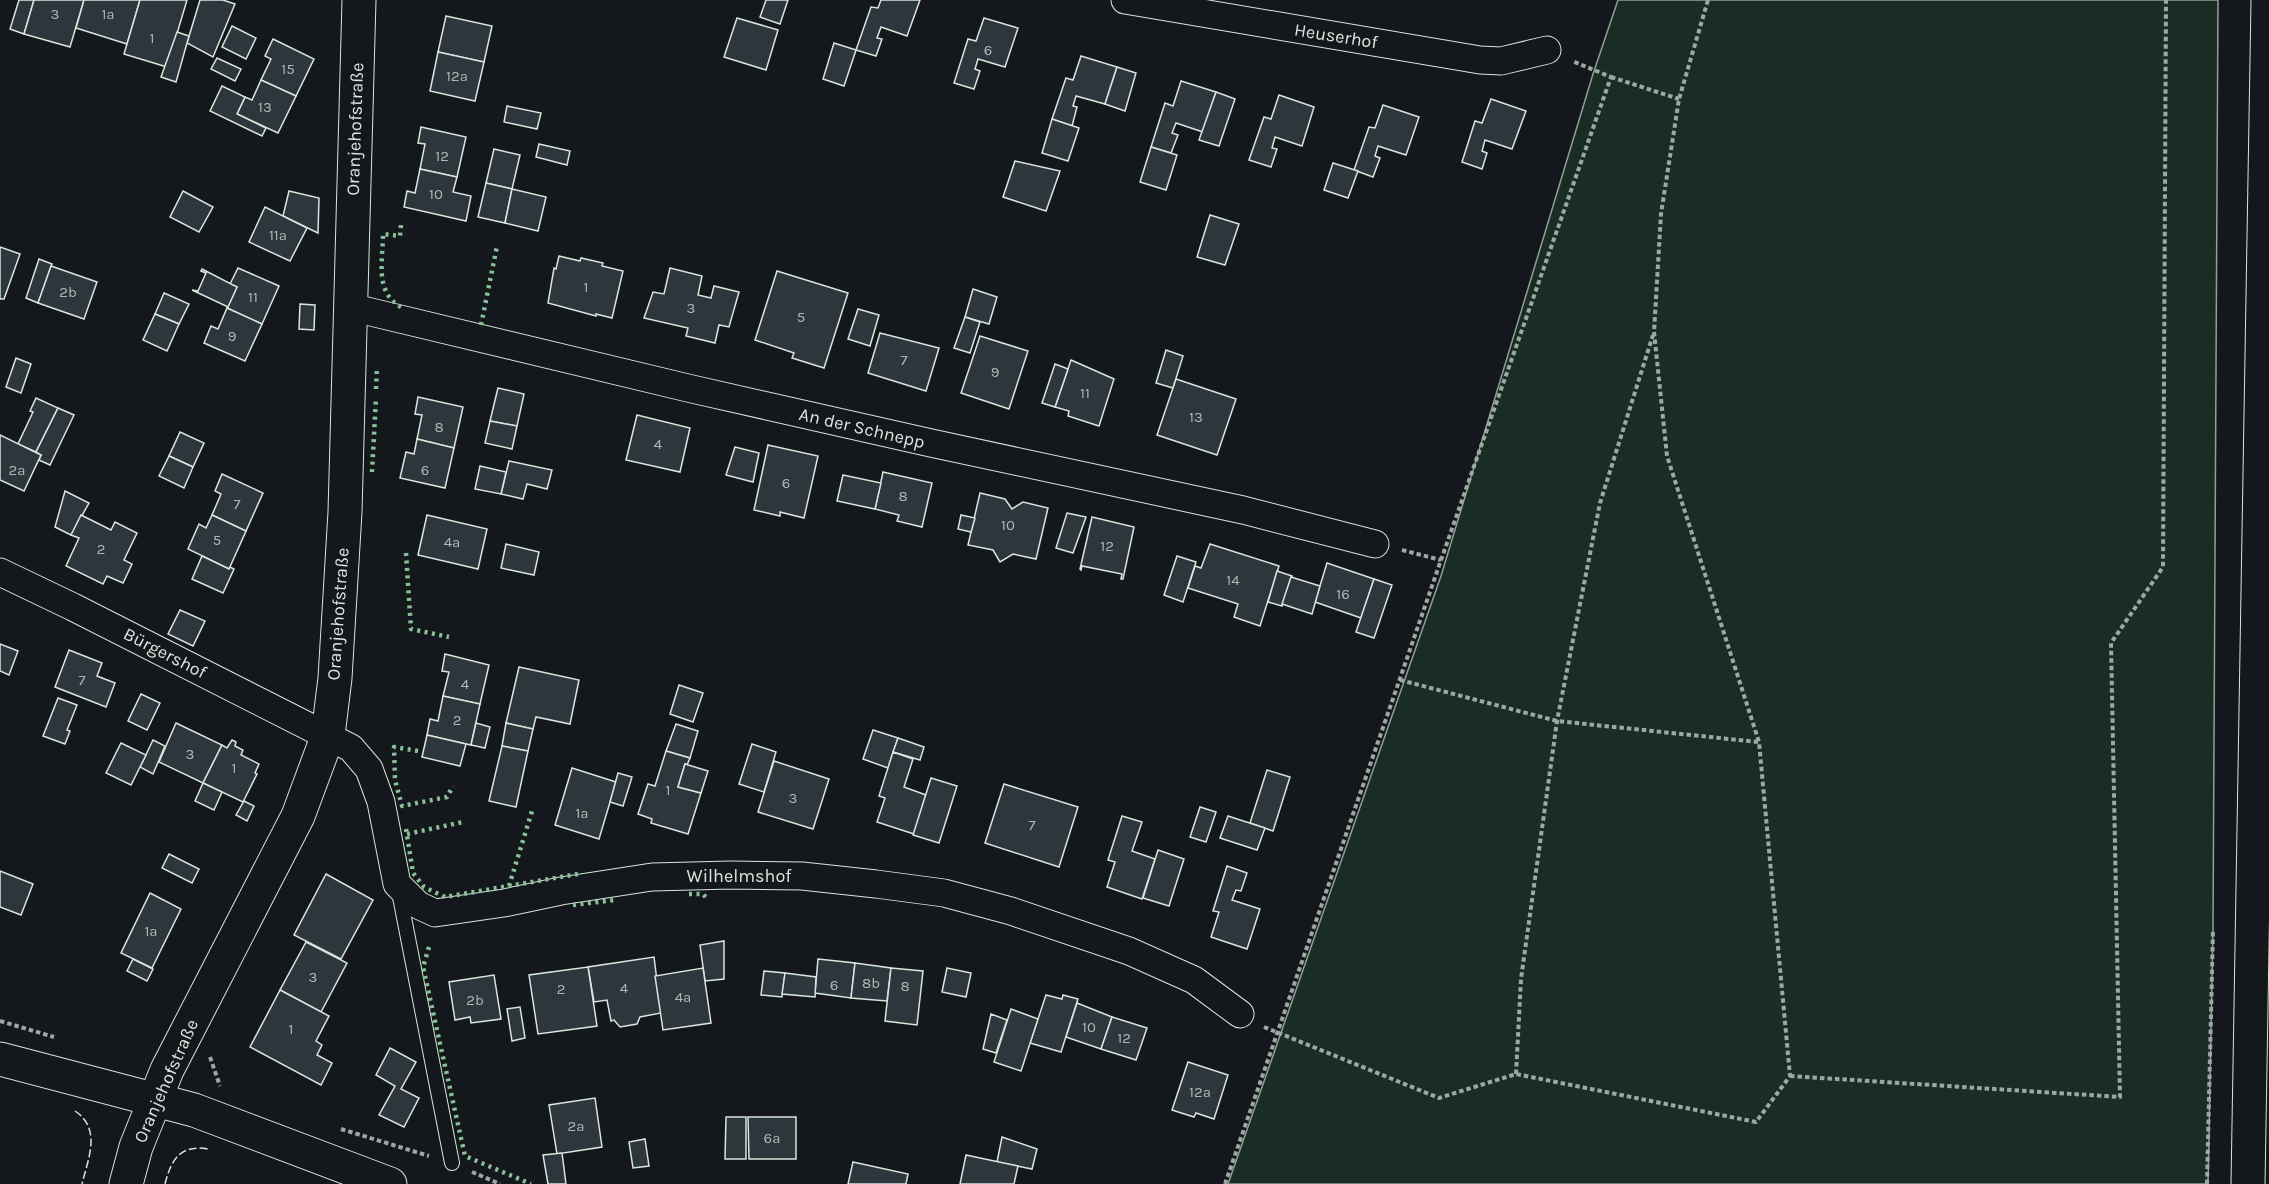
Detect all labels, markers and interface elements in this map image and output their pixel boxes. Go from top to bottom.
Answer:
house number: 3 [51,5,59,23]
house number: 1a [101,5,115,23]
street label: Heuserhof [1293,19,1380,54]
house number: 1 [150,29,154,47]
house number: 6 [984,41,992,59]
house number: 15 [281,60,295,78]
street label: Oranjehofstraße [342,62,368,196]
house number: 12a [446,67,468,85]
house number: 13 [258,98,272,116]
house number: 12 [435,147,449,165]
house number: 10 [429,185,443,203]
house number: 11a [269,226,287,244]
house number: 1 [584,278,588,296]
house number: 2b [59,283,77,301]
house number: 11 [248,288,258,306]
house number: 3 [687,299,695,317]
house number: 5 [797,308,805,326]
house number: 9 [228,327,236,345]
house number: 7 [900,351,908,369]
house number: 9 [991,363,999,381]
house number: 11 [1080,384,1090,402]
street label: An der Schnepp [797,403,927,453]
house number: 13 [1189,408,1203,426]
house number: 8 [434,418,444,436]
house number: 4 [654,435,663,453]
house number: 2a [9,461,25,479]
house number: 6 [421,461,429,479]
house number: 6 [782,474,790,492]
house number: 8 [898,487,908,505]
house number: 7 [233,495,241,513]
house number: 10 [1001,516,1015,534]
house number: 5 [213,531,221,549]
house number: 4a [444,533,460,551]
house number: 12 [1100,537,1114,555]
house number: 2 [97,540,105,558]
street label: Oranjehofstraße [322,547,354,681]
house number: 14 [1226,571,1240,589]
house number: 16 [1336,585,1350,603]
street label: Bürgershof [120,623,211,684]
house number: 7 [78,671,86,689]
house number: 4 [461,675,470,693]
house number: 2 [453,711,461,729]
house number: 3 [186,745,194,763]
house number: 1 [232,759,236,777]
house number: 1 [666,781,670,799]
house number: 3 [789,789,797,807]
house number: 1a [575,804,589,822]
house number: 7 [1028,816,1036,834]
street label: Wilhelmshof [687,865,792,887]
house number: 1a [144,922,158,940]
house number: 3 [309,968,317,986]
house number: 8b [862,974,880,992]
house number: 6 [830,976,838,994]
house number: 8 [900,977,910,995]
house number: 4 [620,979,629,997]
house number: 2 [557,980,565,998]
house number: 4a [675,988,691,1006]
house number: 2b [466,991,484,1009]
street label: Oranjehofstraße [129,1016,203,1146]
house number: 10 [1082,1018,1096,1036]
house number: 1 [289,1020,293,1038]
house number: 12 [1117,1029,1131,1047]
house number: 12a [1189,1083,1211,1101]
house number: 2a [568,1117,584,1135]
house number: 6a [764,1129,780,1147]

